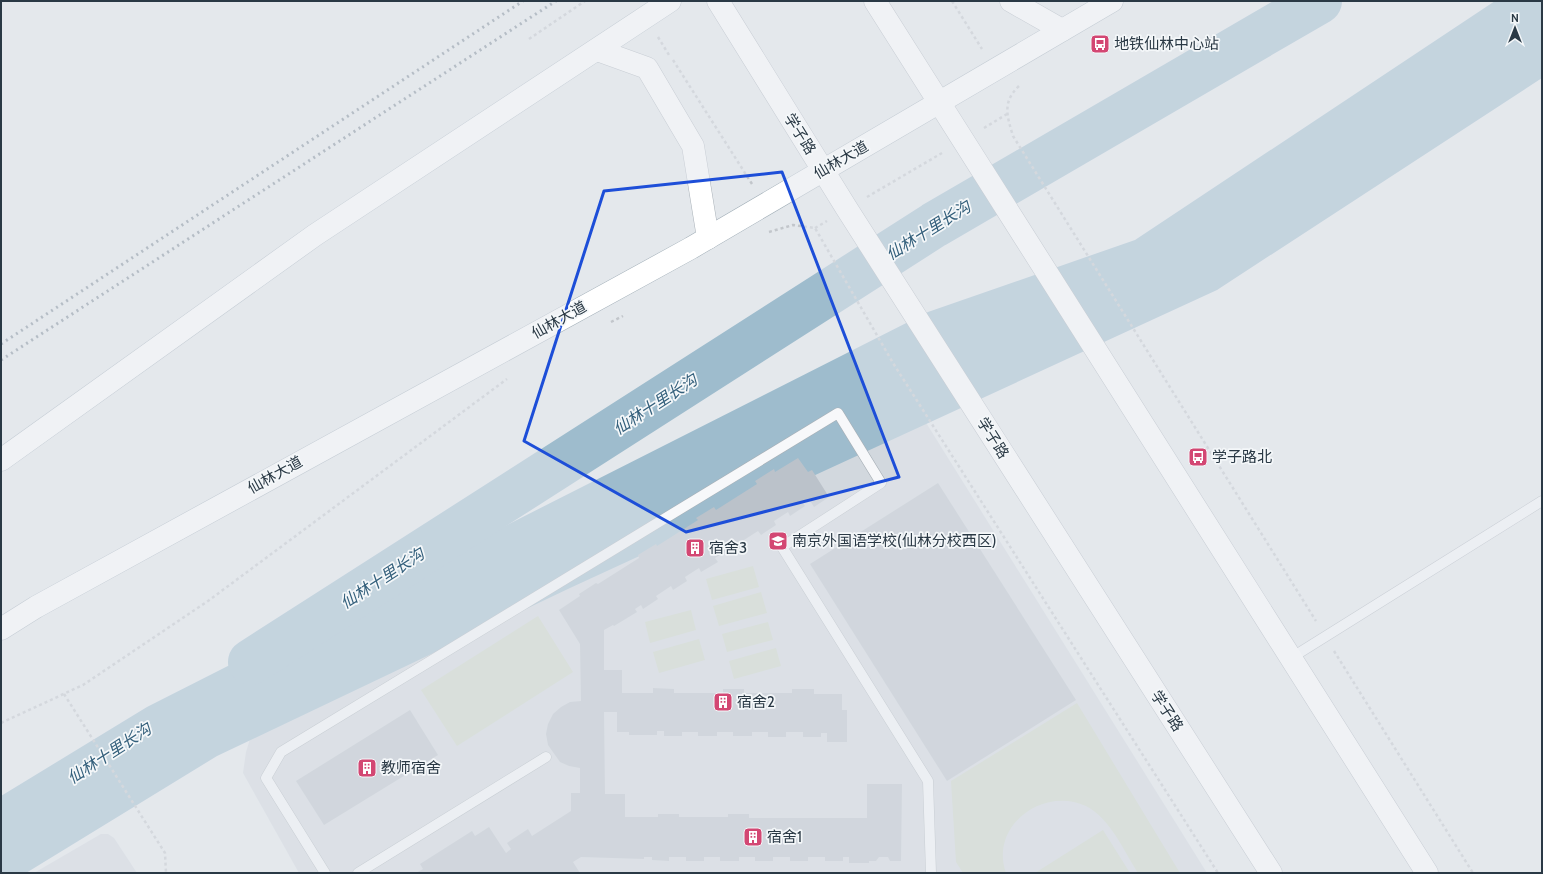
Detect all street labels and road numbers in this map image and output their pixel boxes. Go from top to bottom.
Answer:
street label: 学子路 [780,110,820,158]
street label: 仙林大道 [811,137,871,183]
street label: 仙林大道 [528,298,590,342]
street label: 学子路 [973,414,1013,462]
street label: 仙林大道 [244,453,306,497]
street label: 学子路 [1147,687,1187,735]

